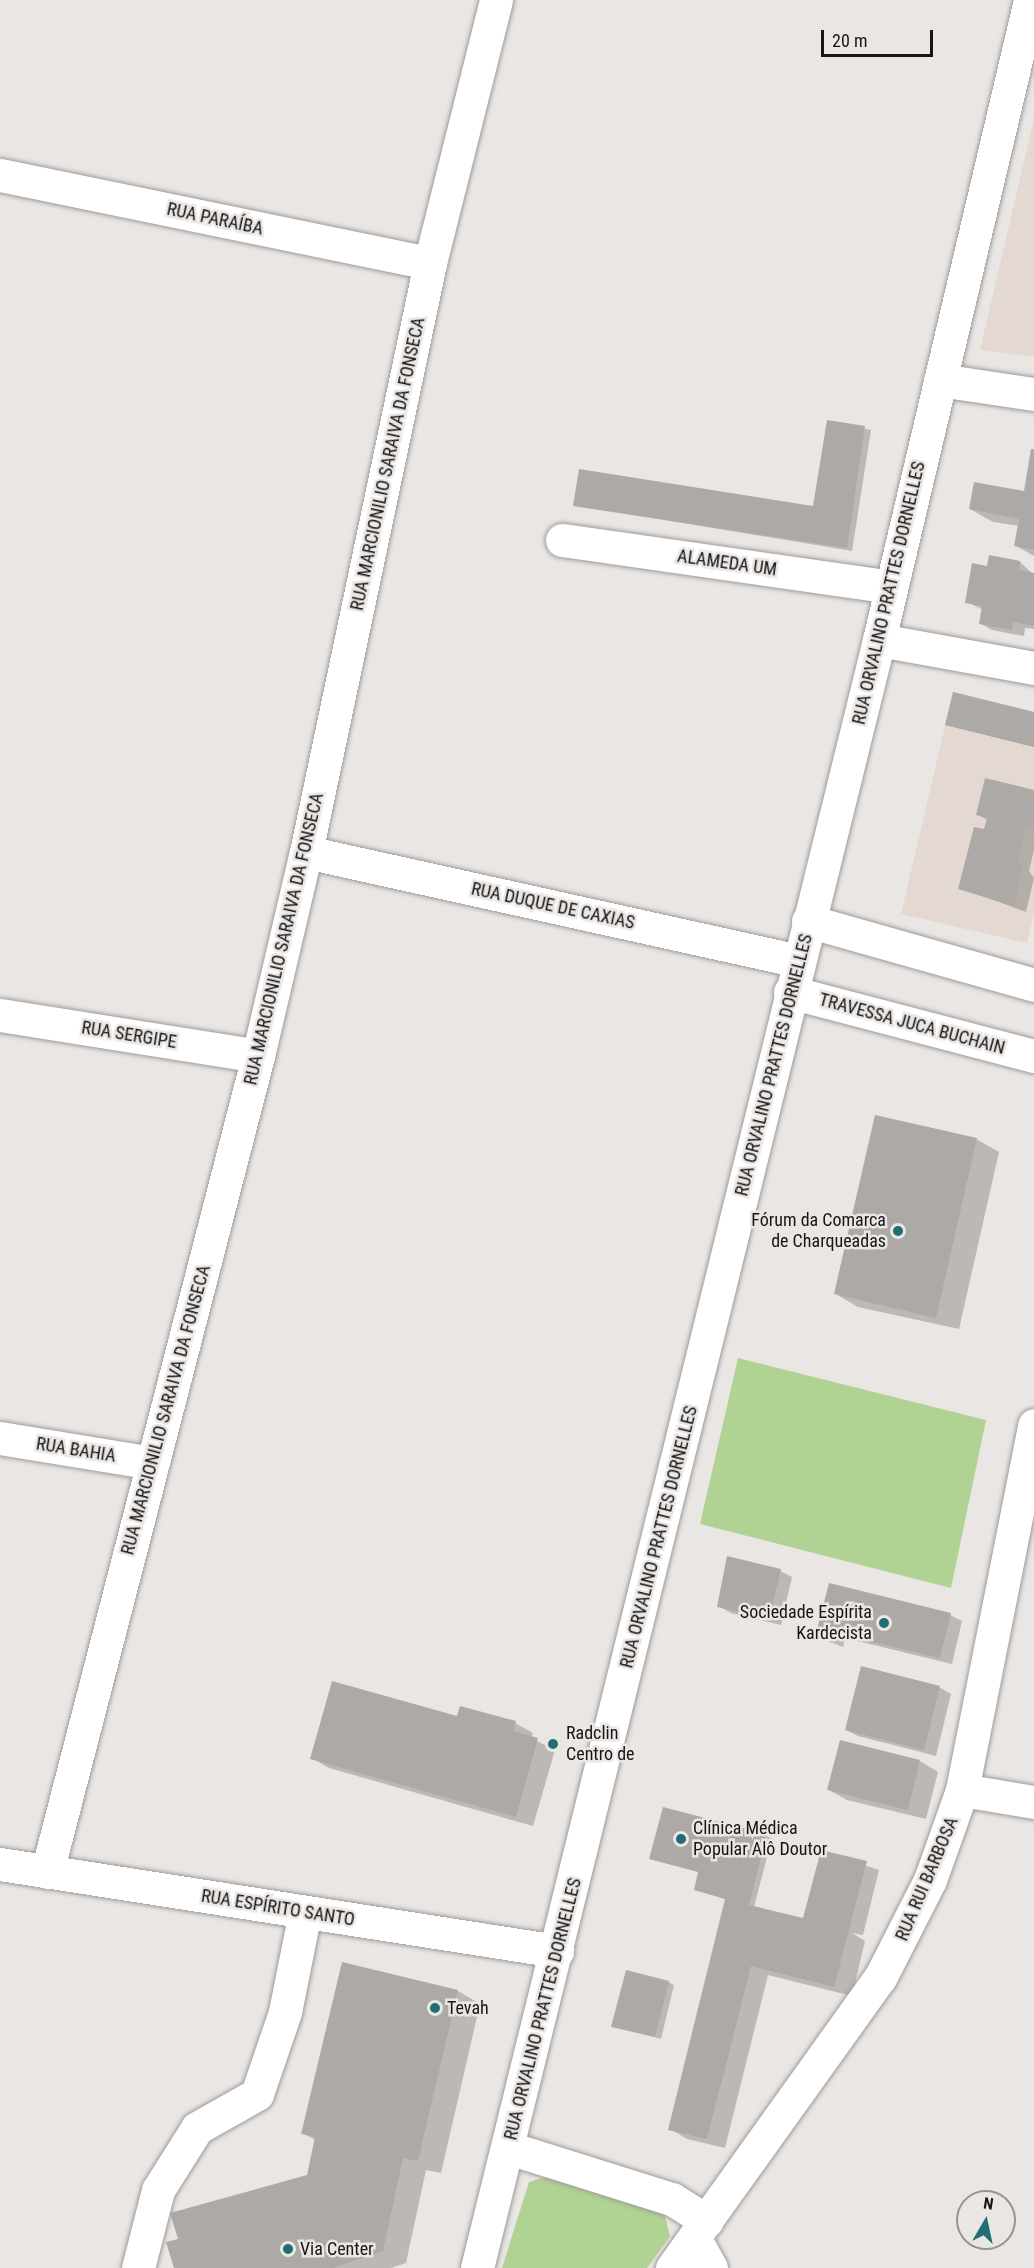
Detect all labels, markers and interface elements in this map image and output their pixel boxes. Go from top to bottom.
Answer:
scale bar [824,18,936,56]
text: 20 m [832,30,867,51]
street label: RUA PARAÍBA [165,198,265,240]
street label: RUA MARCIONILIO SARAIVA DA FONSECA [346,316,430,612]
street label: RUA ORVALINO PRATTES DORNELLES [848,459,930,727]
street label: ALAMEDA UM [676,545,778,581]
street label: RUA MARCIONILIO SARAIVA DA FONSECA [240,791,328,1087]
street label: RUA DUQUE DE CAXIAS [469,878,637,934]
street label: RUA ORVALINO PRATTES DORNELLES [731,932,817,1198]
street label: TRAVESSA JUCA BUCHAIN [817,989,1007,1059]
street label: RUA SERGIPE [80,1017,178,1053]
place label: Fórum da Comarca de Charqueadas [751,1210,886,1252]
marker: Fórum da Comarca de Charqueadas [891,1224,905,1238]
street label: RUA MARCIONILIO SARAIVA DA FONSECA [117,1263,215,1557]
street label: RUA ORVALINO PRATTES DORNELLES [616,1404,702,1670]
street label: RUA BAHIA [35,1433,117,1467]
place label: Sociedade Espírita Kardecista [740,1602,872,1644]
marker: Sociedade Espírita Kardecista [877,1616,891,1630]
place label: Radclin Centro de [566,1723,635,1766]
marker: Radclin Centro de [544,1735,562,1753]
street label: RUA RUI BARBOSA [891,1814,963,1944]
place label: Clínica Médica Popular Alô Doutor [693,1818,827,1860]
marker: Clínica Médica Popular Alô Doutor [674,1832,688,1846]
street label: RUA ORVALINO PRATTES DORNELLES [500,1876,586,2142]
street label: RUA ESPÍRITO SANTO [200,1885,356,1931]
place label: Tevah [447,1997,489,2019]
marker: Tevah [428,2001,442,2015]
north arrow [956,2190,1016,2250]
text: N [982,2194,995,2214]
place label: Via Center [300,2238,374,2260]
marker: Via Center [281,2242,295,2256]

